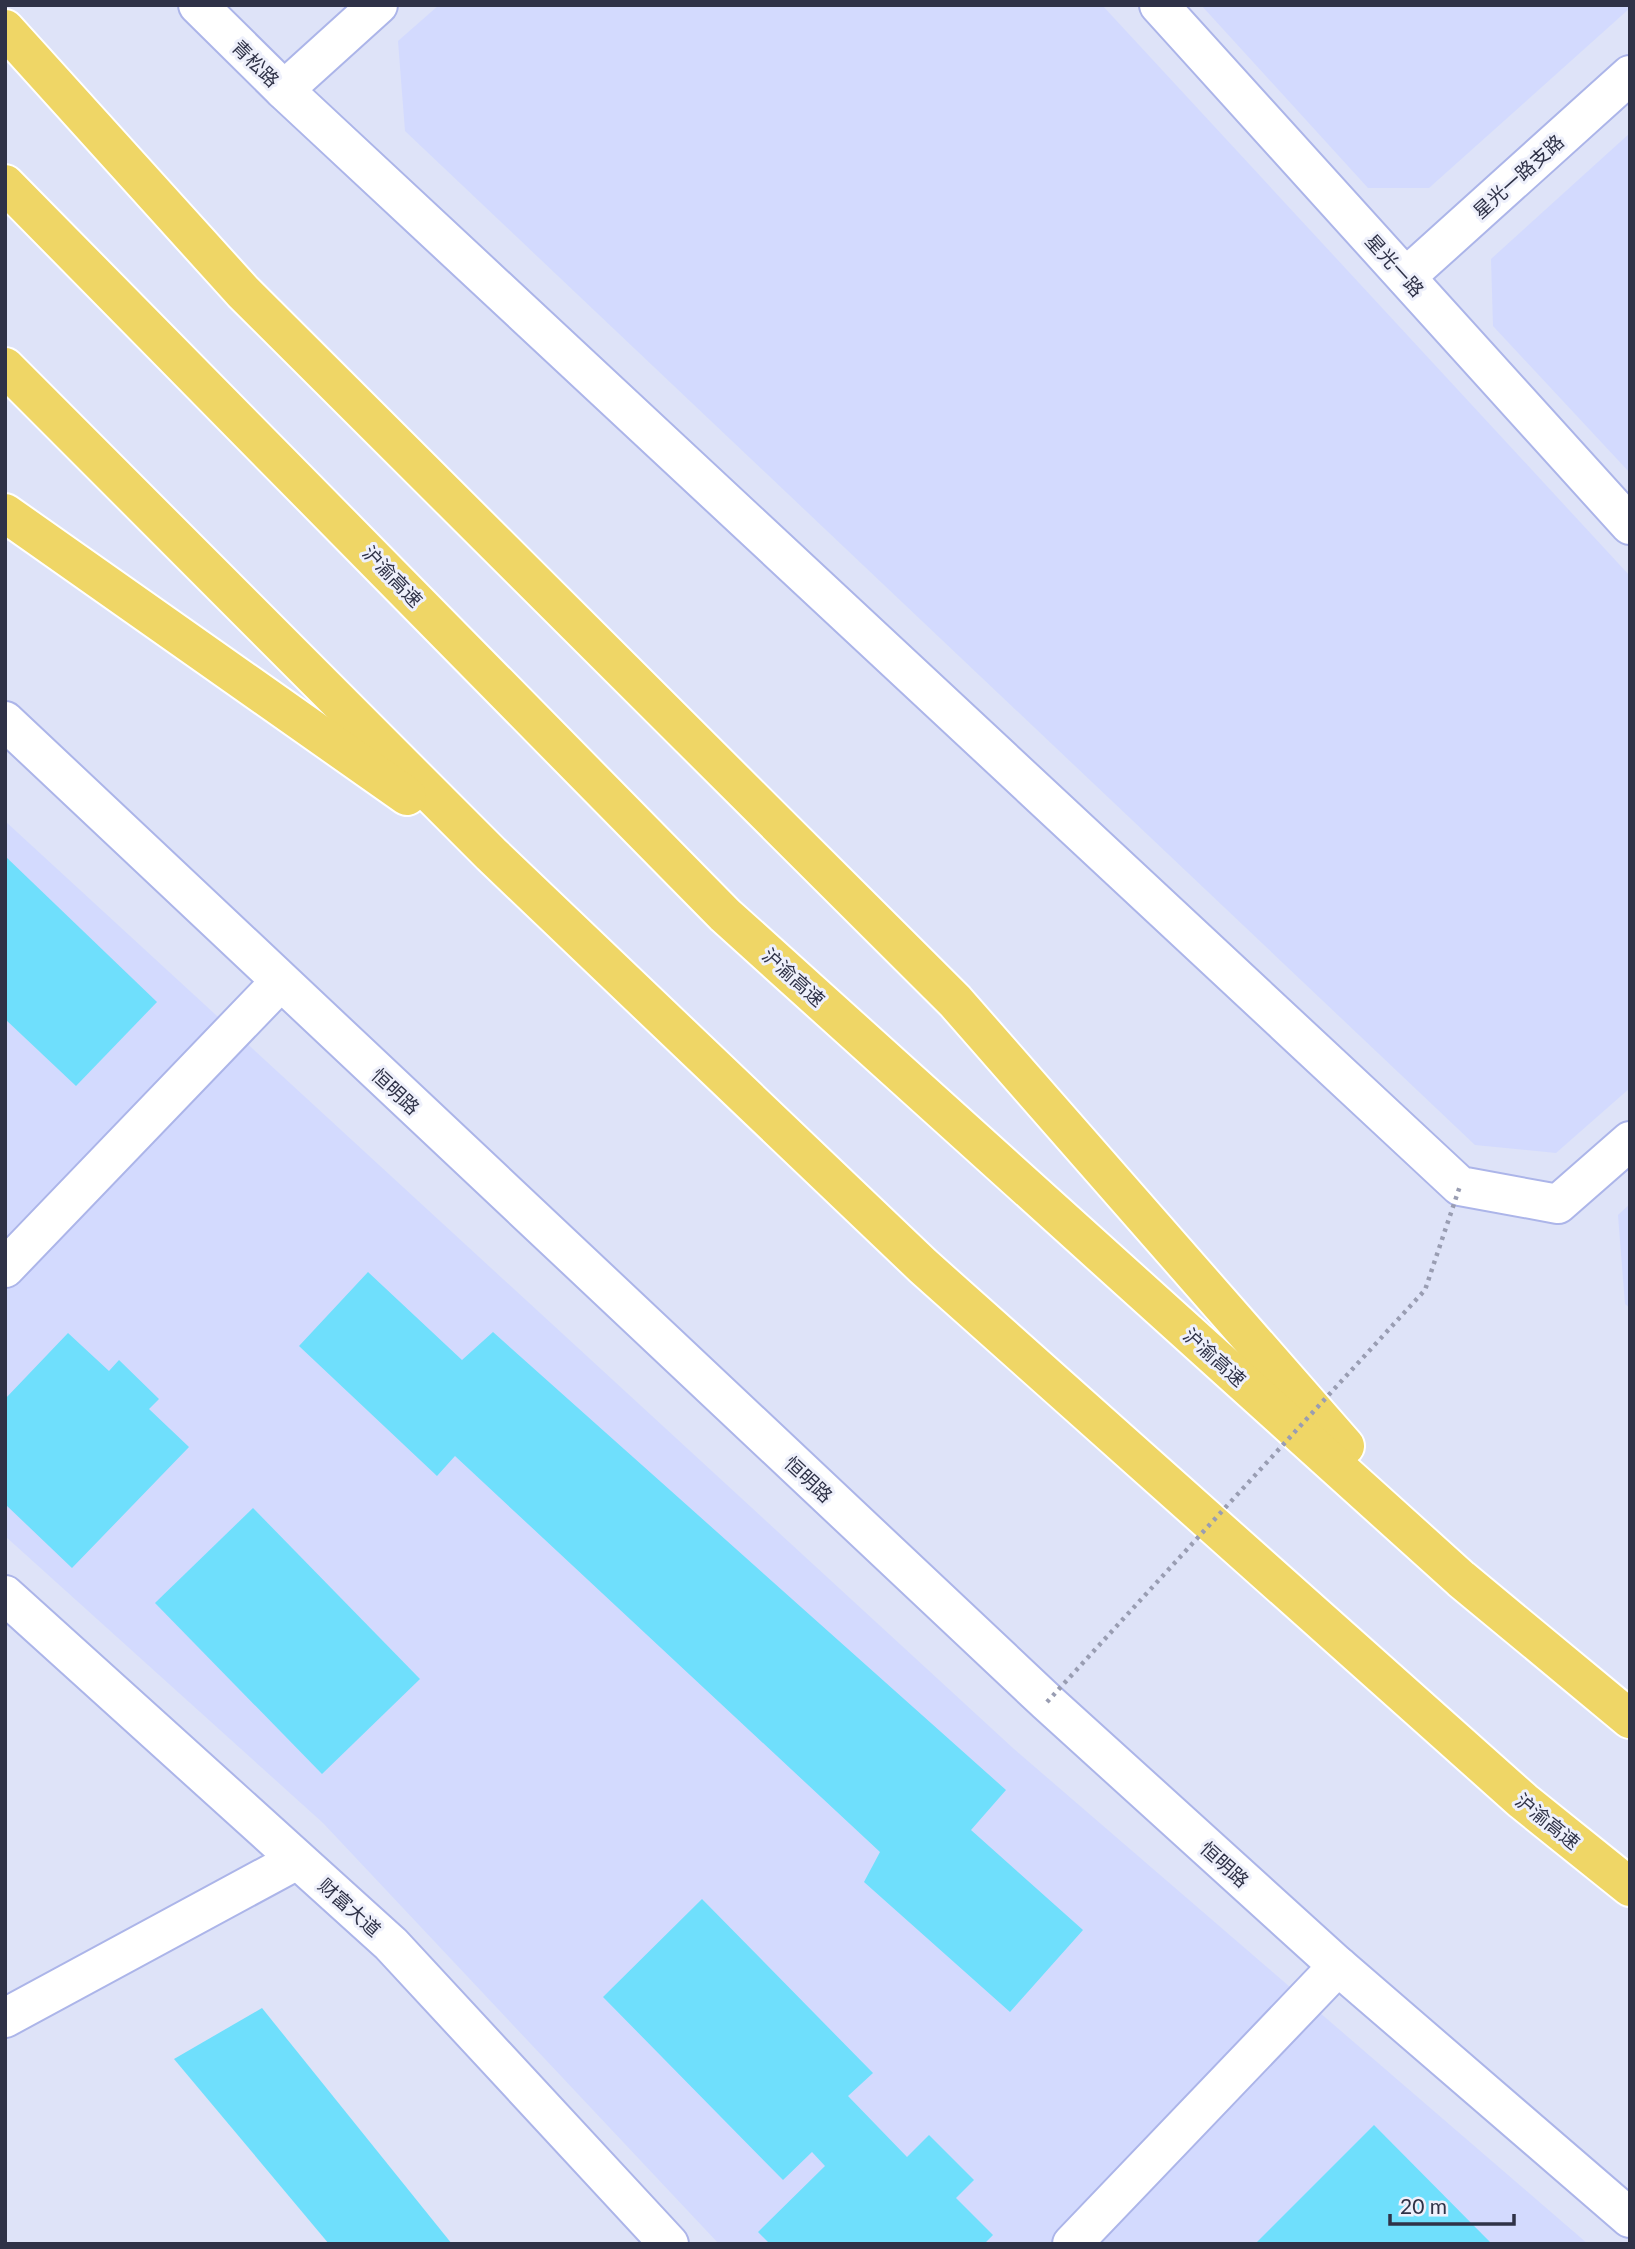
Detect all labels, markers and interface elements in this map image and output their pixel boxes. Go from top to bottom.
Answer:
street label: 青松路 [228,35,284,91]
street label: 星光一路支路 [1468,129,1568,223]
street label: 星光一路 [1361,229,1429,301]
street label: 沪渝高速 [358,541,428,611]
street label: 沪渝高速 [758,943,830,1011]
street label: 恒明路 [367,1063,425,1119]
street label: 沪渝高速 [1179,1323,1251,1391]
street label: 恒明路 [780,1451,838,1507]
street label: 沪渝高速 [1511,1788,1585,1854]
street label: 恒明路 [1196,1836,1254,1892]
street label: 财富大道 [314,1873,386,1941]
scale bar [1390,2182,1514,2226]
text: 20 m [1400,2193,1447,2218]

